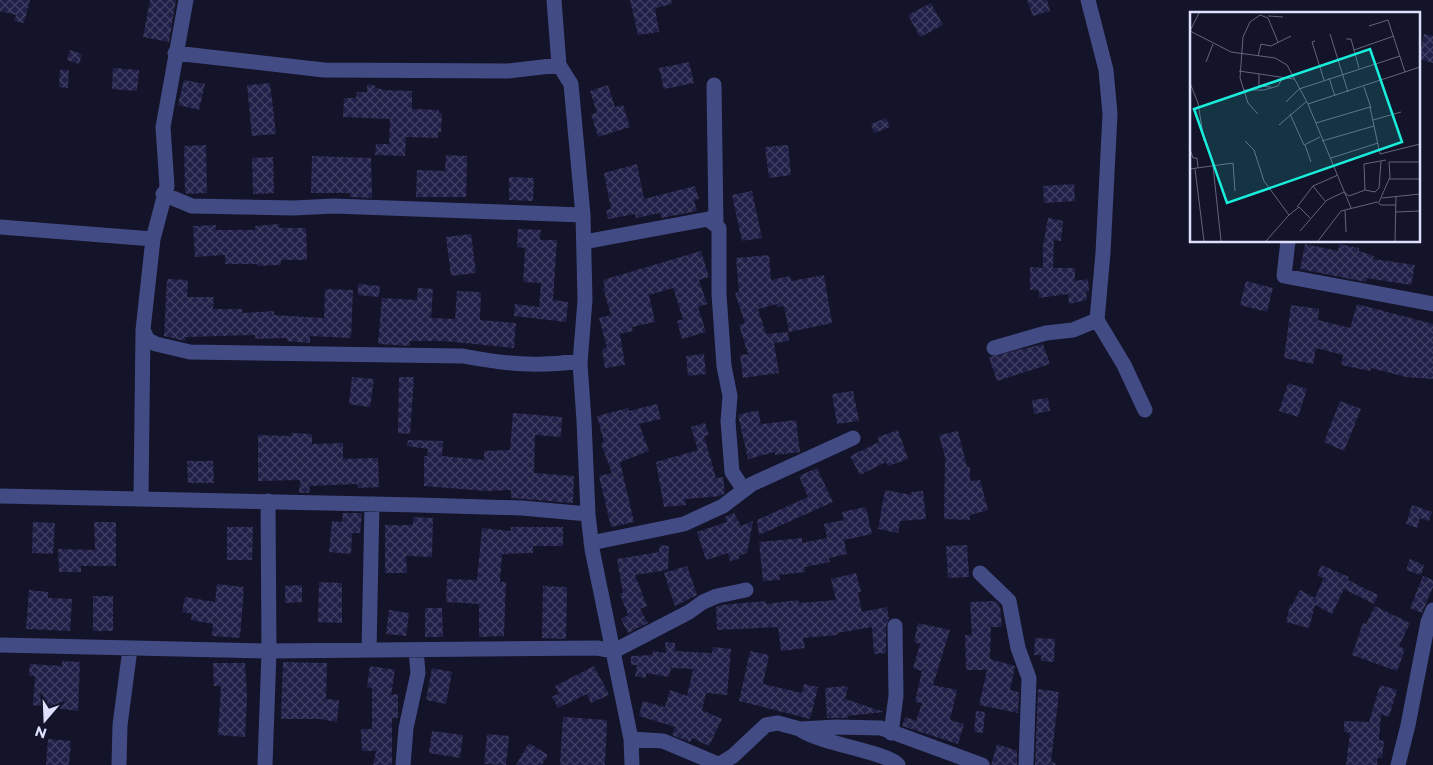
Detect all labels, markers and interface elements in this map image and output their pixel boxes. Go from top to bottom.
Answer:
inset map [1190,12,1420,242]
north arrow [20,695,70,745]
text: N [32,722,49,743]

